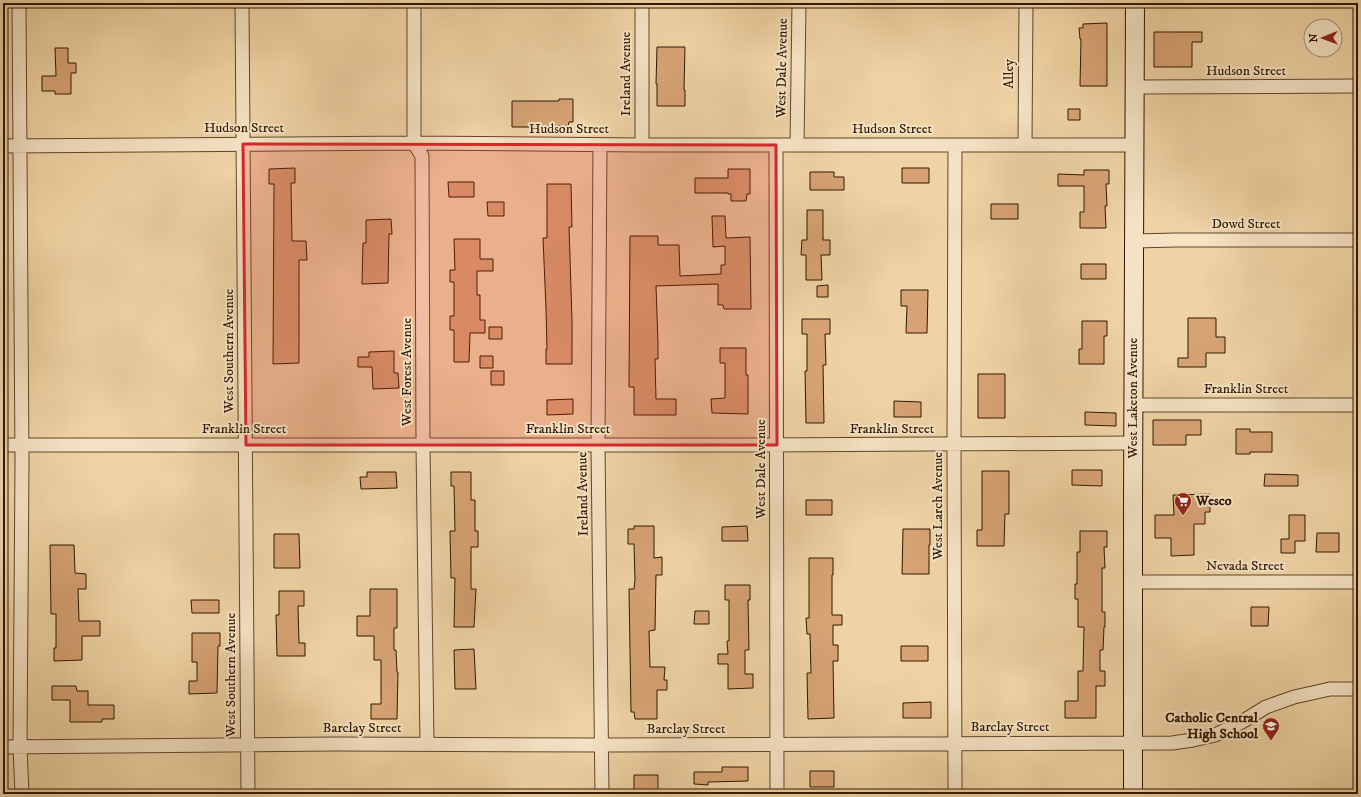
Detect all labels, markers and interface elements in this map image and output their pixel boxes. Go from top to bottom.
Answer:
street label: West Dale Avenue [772,18,792,119]
north arrow [1303,18,1343,58]
street label: Ireland Avenue [617,32,635,116]
text: N [1307,34,1321,43]
street label: Alley [1000,59,1018,89]
street label: Hudson Street [1206,62,1287,80]
street label: Hudson Street [204,119,285,137]
street label: Hudson Street [529,120,610,138]
street label: Hudson Street [852,120,933,138]
street label: Dowd Street [1211,215,1281,233]
street label: West Southern Avenue [220,289,238,414]
street label: West Forest Avenue [398,318,416,427]
street label: West Laketon Avenue [1124,337,1142,459]
street label: Franklin Street [1204,380,1289,398]
street label: West Dale Avenue [752,419,770,520]
street label: Franklin Street [202,420,287,438]
street label: Franklin Street [526,420,611,438]
street label: Franklin Street [850,420,935,438]
street label: Ireland Avenue [573,451,593,536]
street label: West Larch Avenue [929,452,947,561]
supermarket icon: Wesco [1173,491,1193,516]
place label: Wesco [1195,492,1232,510]
street label: Nevada Street [1206,557,1285,575]
street label: West Southern Avenue [222,613,240,738]
place label: Catholic Central High School [1165,709,1259,743]
school or university icon: Catholic Central High School [1261,716,1281,741]
street label: Barclay Street [971,718,1050,736]
street label: Barclay Street [323,719,402,737]
street label: Barclay Street [647,720,726,738]

